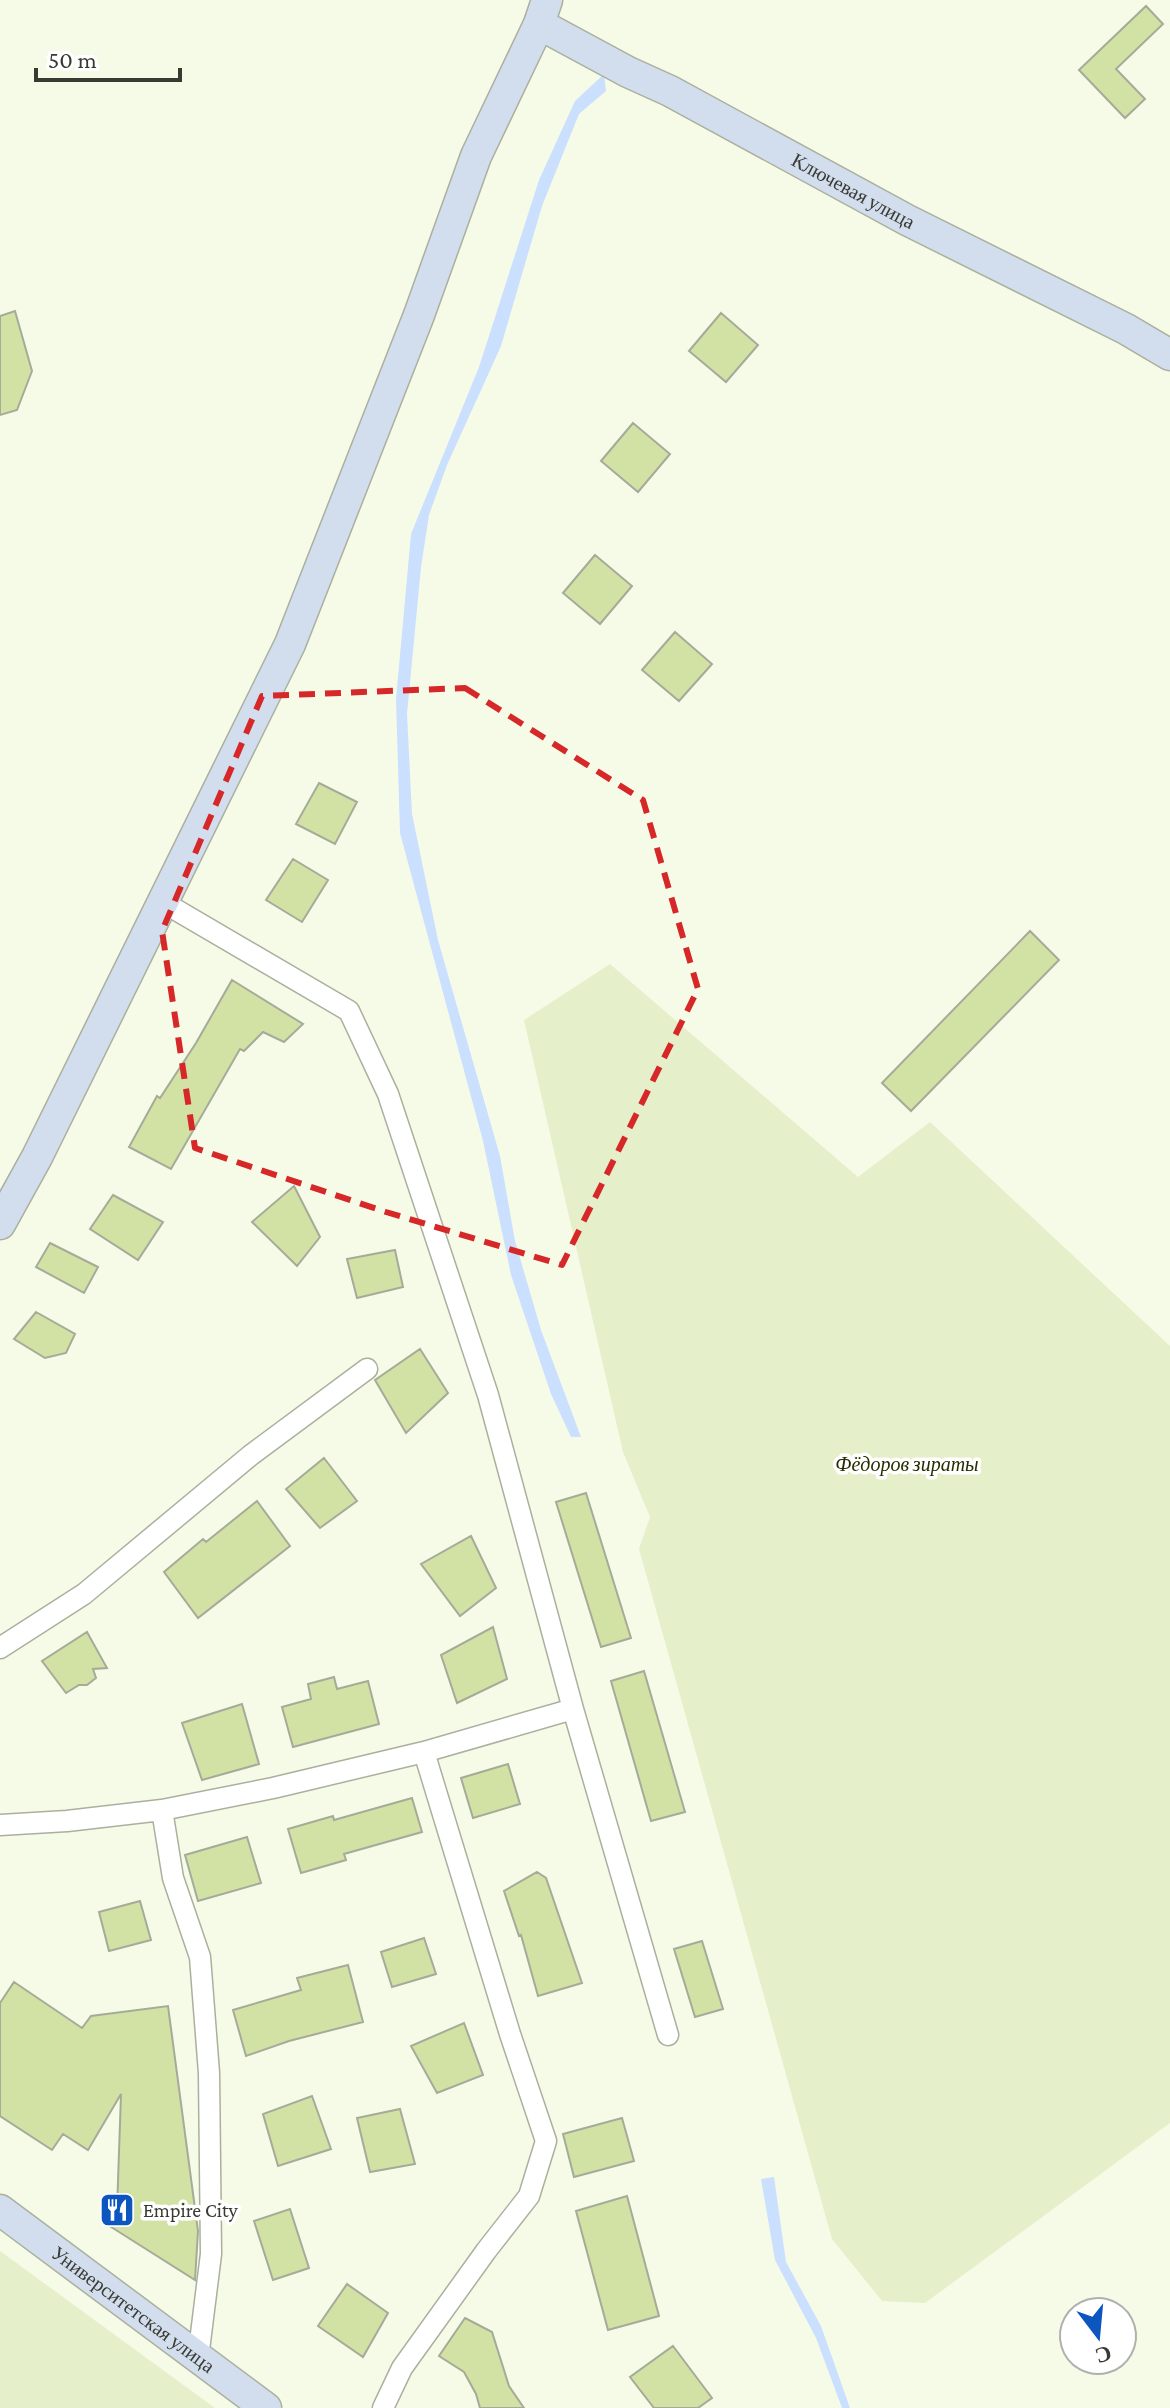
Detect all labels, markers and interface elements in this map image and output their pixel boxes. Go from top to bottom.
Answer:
scale bar [36,32,180,82]
text: 50 m [48,46,97,73]
street label: Ключевая улица [788,148,919,233]
park label: Фёдоров зираты [835,1453,979,1476]
restaurant icon: Empire City [98,2191,136,2229]
place label: Empire City [143,2199,238,2222]
street label: Университетская улица [47,2241,219,2377]
north arrow [1058,2296,1138,2376]
text: С [1092,2341,1114,2369]

